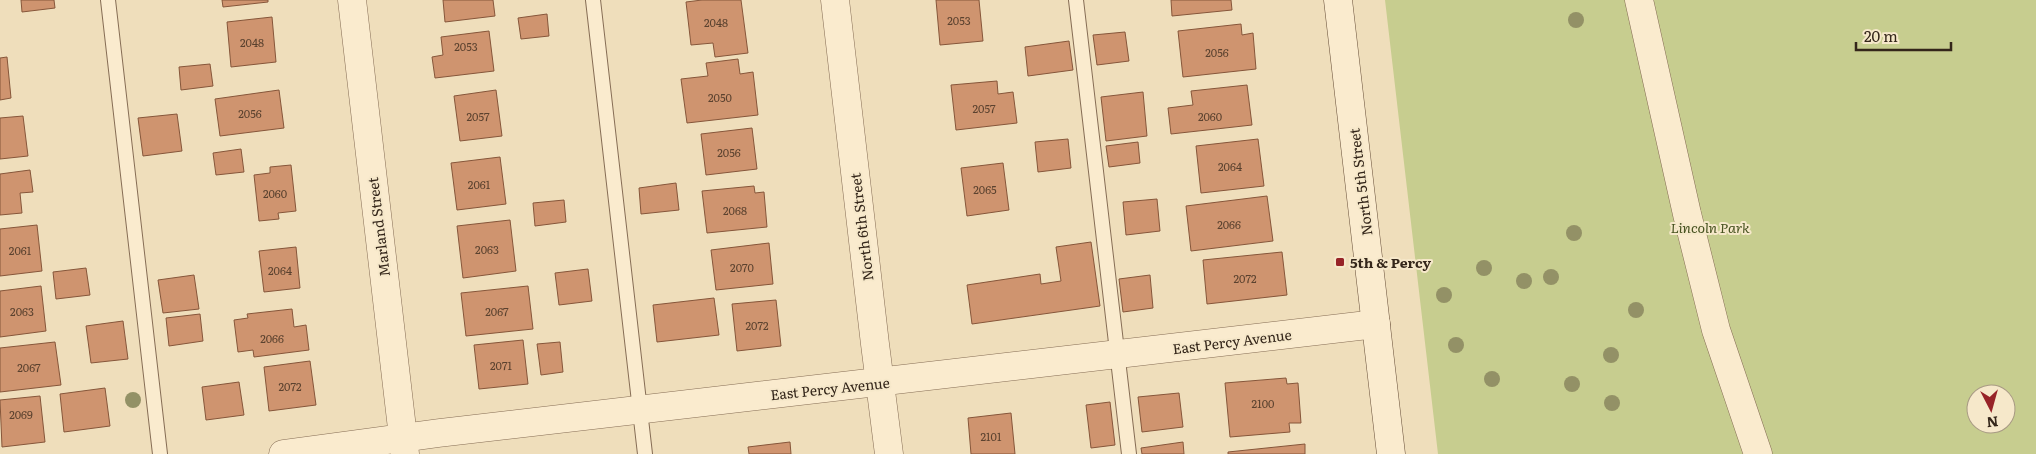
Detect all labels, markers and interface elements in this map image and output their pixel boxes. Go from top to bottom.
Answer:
house number: 2053 [947,12,971,28]
house number: 2048 [704,14,728,30]
scale bar [1856,20,1951,52]
text: 20 m [1864,24,1898,47]
house number: 2048 [240,34,264,50]
house number: 2053 [454,38,478,54]
house number: 2056 [1205,44,1229,60]
house number: 2050 [708,89,732,105]
house number: 2057 [972,100,996,116]
house number: 2056 [238,105,262,121]
house number: 2057 [466,108,490,124]
house number: 2060 [1198,108,1222,124]
street label: North 5th Street [1343,127,1377,237]
house number: 2056 [717,144,741,160]
house number: 2064 [1218,158,1242,174]
street label: North 6th Street [844,172,878,282]
street label: Marland Street [362,176,394,278]
house number: 2061 [468,176,491,192]
house number: 2065 [973,181,997,197]
house number: 2060 [263,185,287,201]
house number: 2068 [723,202,747,218]
house number: 2066 [1217,216,1241,232]
park label: Lincoln Park [1670,217,1750,237]
house number: 2063 [475,241,499,257]
house number: 2061 [9,242,32,258]
place label: 5th & Percy [1350,252,1432,272]
marker: 5th & Percy [1334,256,1346,268]
house number: 2070 [730,259,754,275]
house number: 2064 [268,262,292,278]
house number: 2072 [1233,270,1257,286]
house number: 2063 [10,303,34,319]
house number: 2067 [485,303,509,319]
house number: 2072 [745,317,769,333]
street label: East Percy Avenue [1171,324,1293,358]
house number: 2066 [260,330,284,346]
house number: 2071 [490,357,513,373]
house number: 2067 [17,359,41,375]
street label: East Percy Avenue [769,372,891,404]
house number: 2072 [278,378,302,394]
north arrow [1966,384,2016,434]
house number: 2100 [1252,395,1274,411]
house number: 2069 [9,406,33,422]
text: N [1985,412,1999,434]
house number: 2101 [981,428,1002,444]

